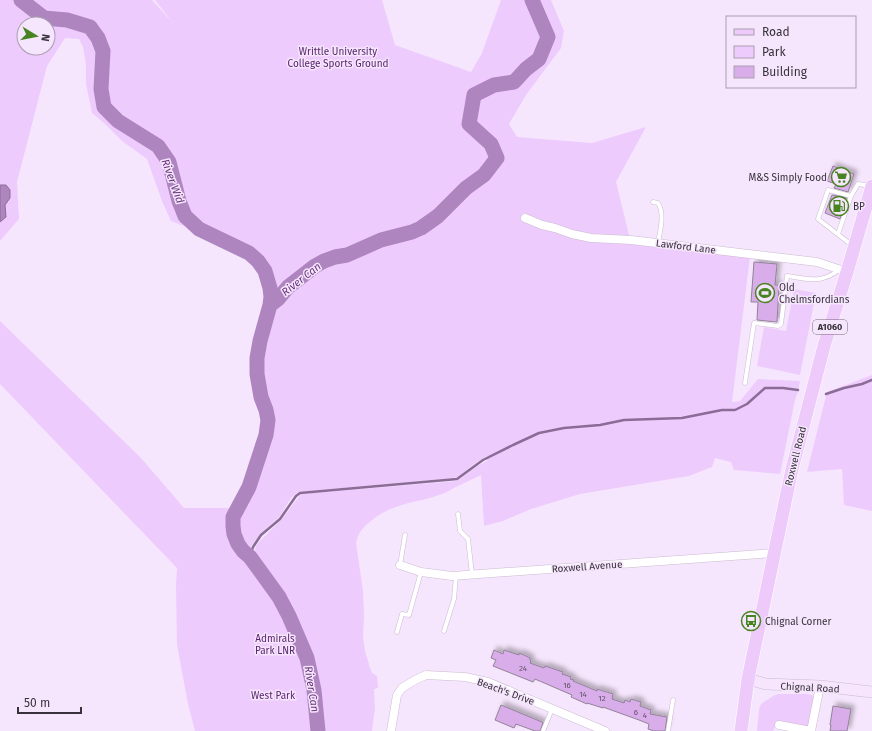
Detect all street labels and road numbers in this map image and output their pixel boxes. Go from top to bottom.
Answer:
street label: Lawford Lane [655,237,717,257]
road number: A1060 [813,320,847,334]
street label: Roxwell Road [783,425,809,487]
street label: Roxwell Avenue [551,559,623,575]
street label: Beach's Drive [475,676,536,708]
street label: Chignal Road [780,680,840,696]

